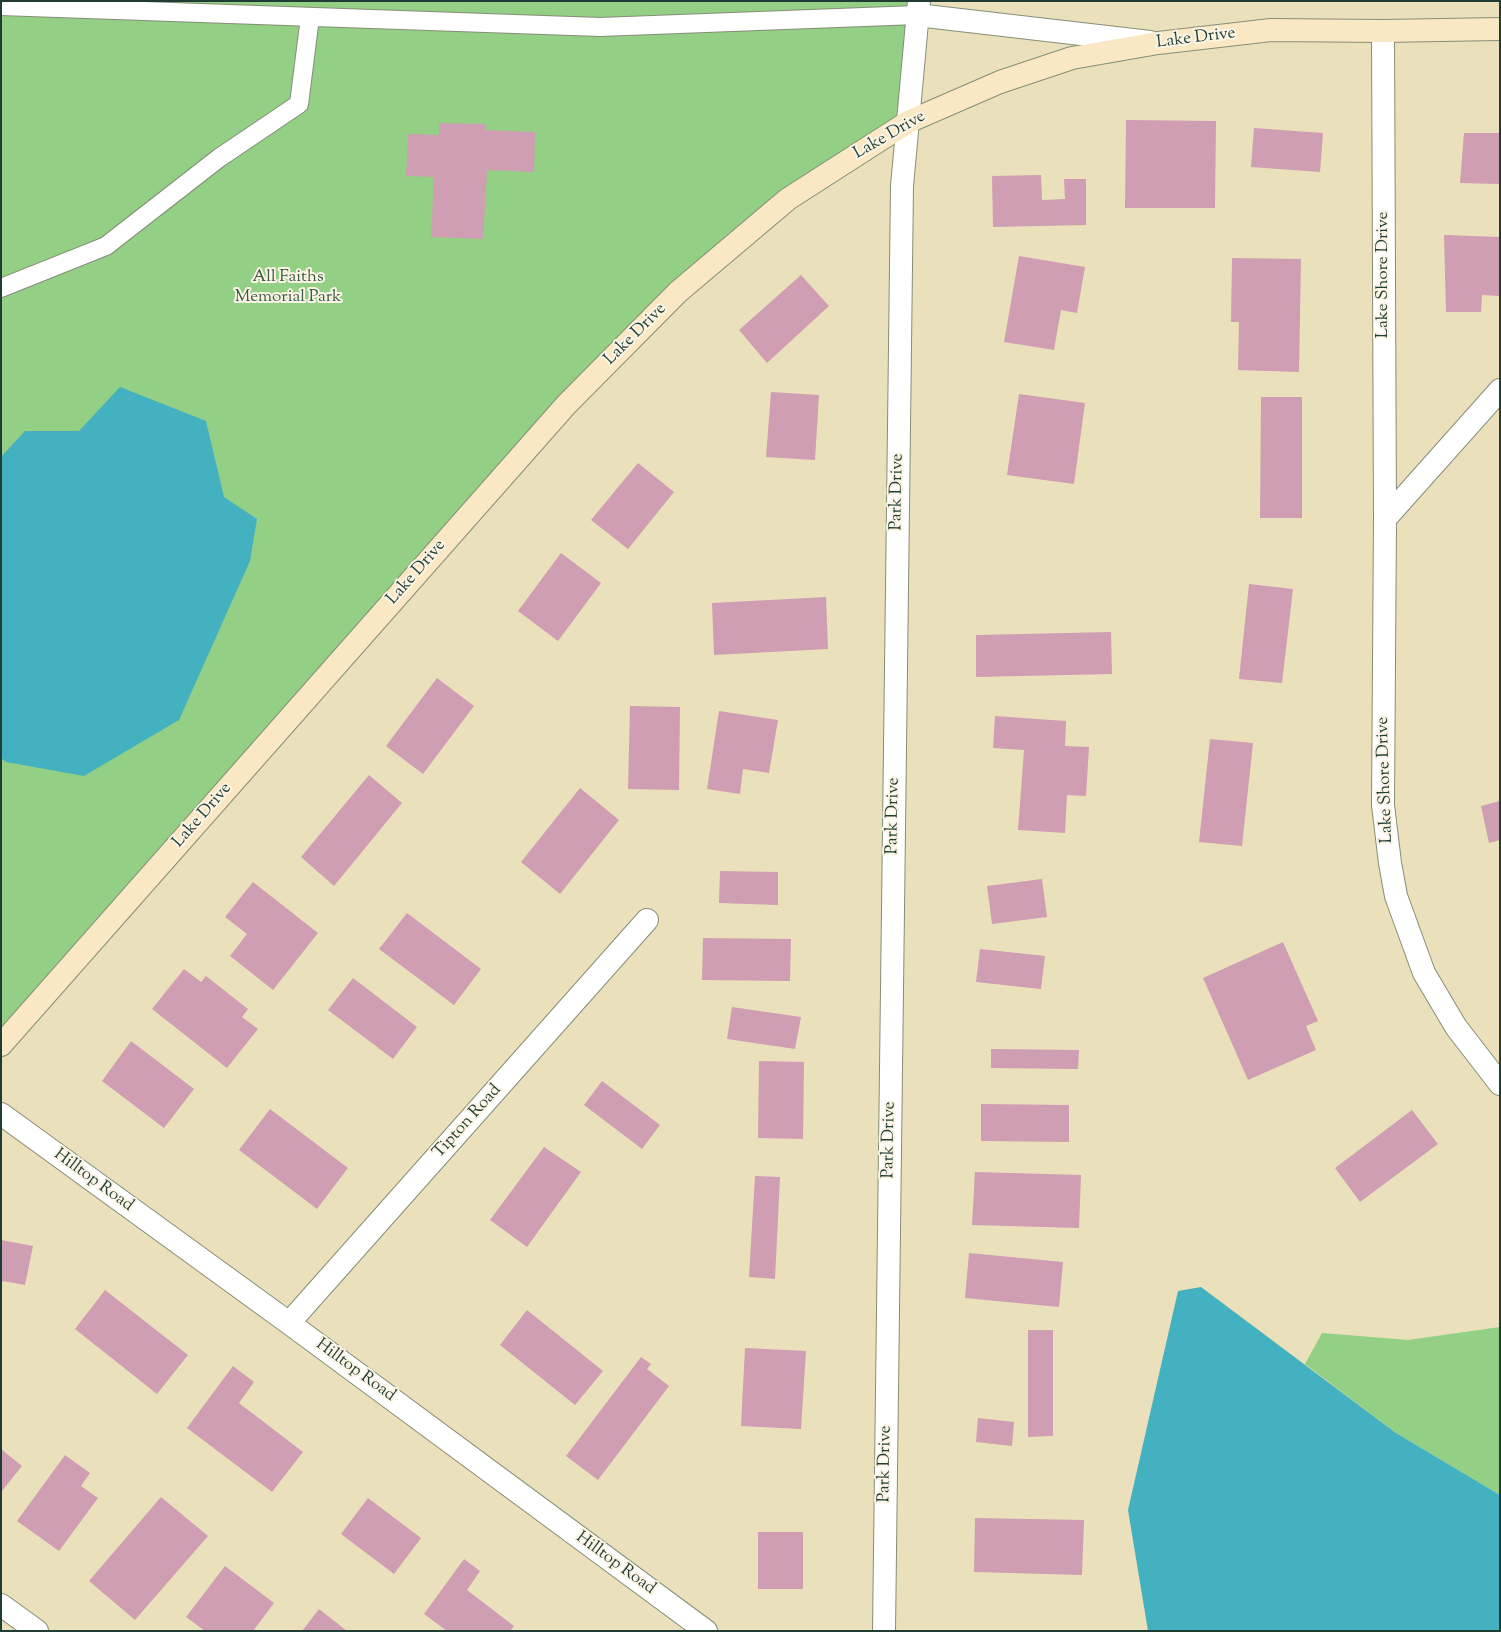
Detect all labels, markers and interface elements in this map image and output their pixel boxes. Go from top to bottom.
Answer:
street label: Lake Drive [1155,24,1237,54]
street label: Lake Drive [850,107,930,165]
street label: Lake Shore Drive [1374,212,1394,338]
park label: All Faiths Memorial Park [235,268,341,308]
street label: Lake Drive [601,300,671,370]
street label: Park Drive [887,453,909,531]
street label: Lake Drive [383,536,451,610]
street label: Lake Shore Drive [1374,716,1398,844]
street label: Park Drive [883,777,905,855]
street label: Lake Drive [169,779,237,853]
street label: Tipton Road [430,1081,506,1163]
street label: Park Drive [879,1101,901,1179]
street label: Hilltop Road [49,1145,137,1217]
street label: Hilltop Road [311,1335,399,1407]
street label: Park Drive [875,1425,897,1503]
street label: Hilltop Road [571,1528,659,1600]

